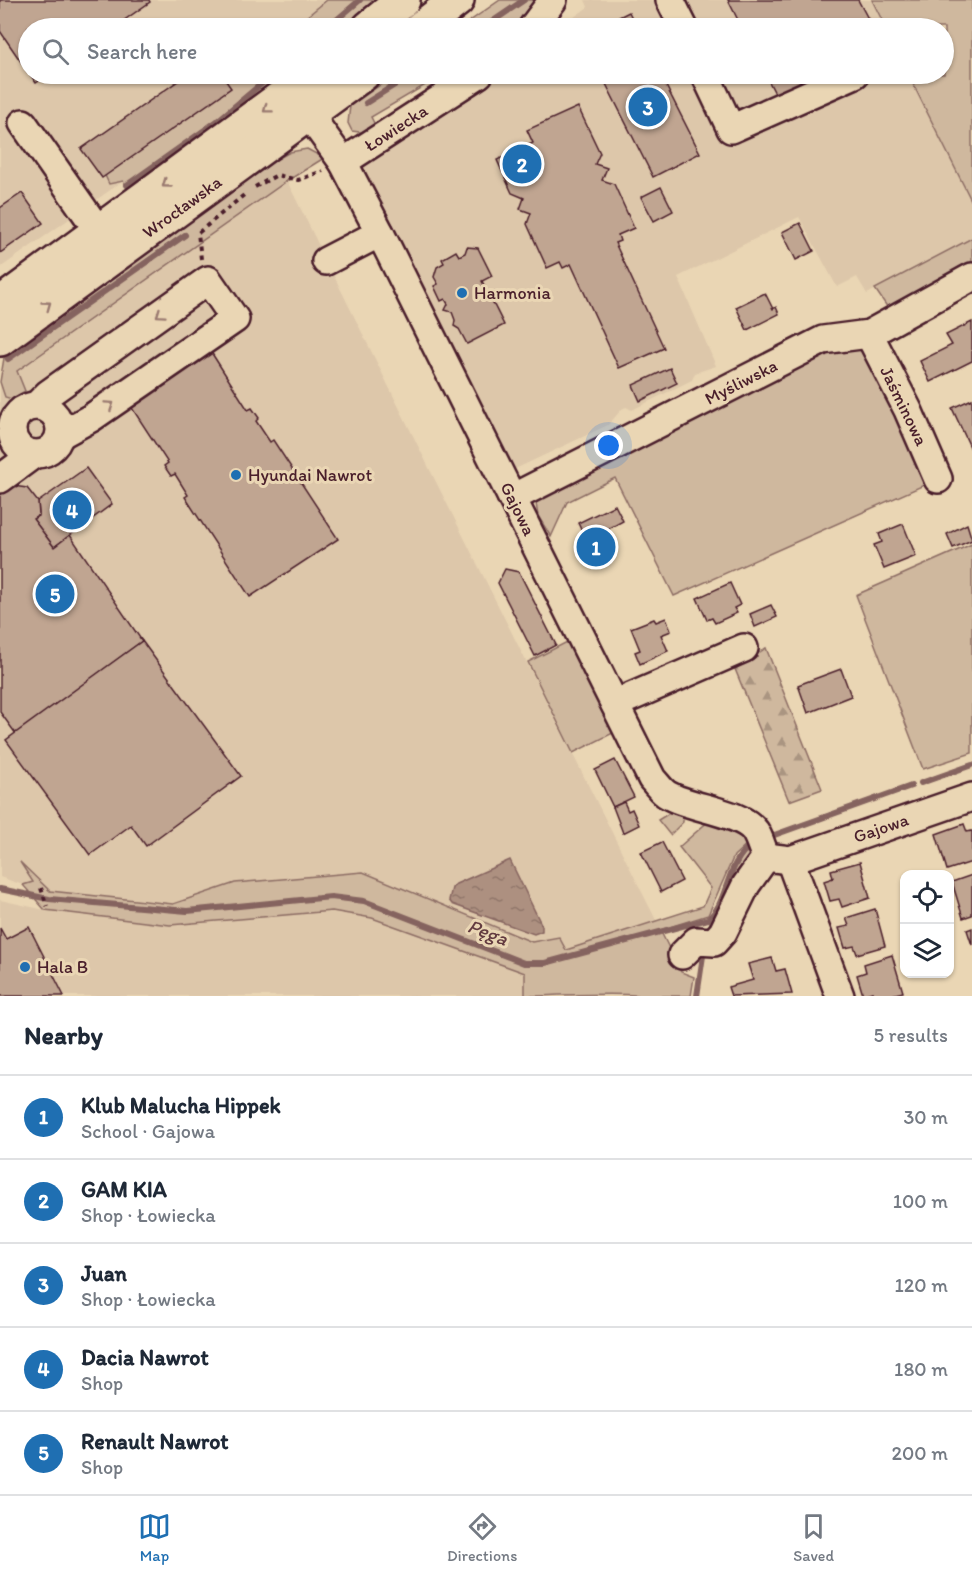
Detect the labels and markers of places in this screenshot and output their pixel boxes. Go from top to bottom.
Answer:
pin: 3 [628,84,668,130]
pin: 2 [502,142,542,186]
place label: Harmonia [474,282,551,304]
marker: Harmonia [455,286,469,300]
place label: Hyundai Nawrot [248,464,372,486]
marker: Hyundai Nawrot [229,468,243,482]
pin: 4 [52,488,92,532]
pin: 1 [576,524,616,570]
pin: 5 [36,572,74,616]
place label: Hala B [37,956,88,978]
marker: Hala B [18,960,32,974]

